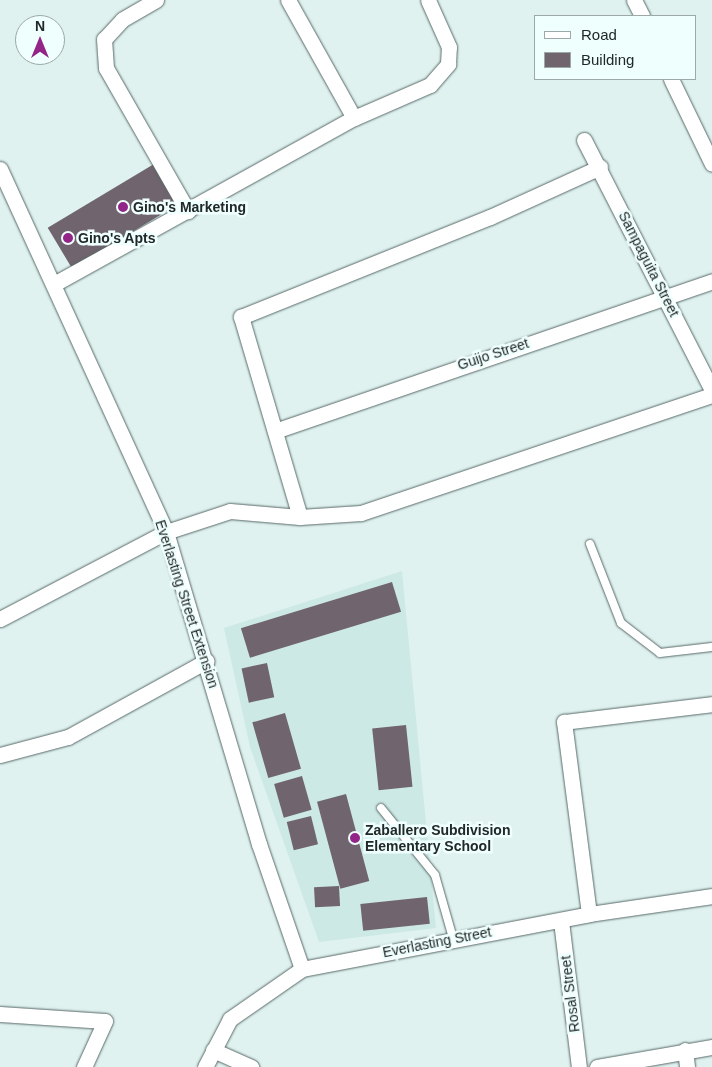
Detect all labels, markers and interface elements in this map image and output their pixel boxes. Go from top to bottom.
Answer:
north arrow [15,15,65,65]
legend [534,15,697,80]
text: N [35,18,45,34]
text: Road [581,26,617,43]
text: Building [581,51,634,68]
place label: Gino's Marketing [133,199,246,215]
marker: Gino's Marketing [117,201,129,213]
street label: Sampaguita Street [615,209,683,319]
place label: Gino's Apts [78,230,156,246]
marker: Gino's Apts [62,232,74,244]
street label: Guijo Street [455,335,531,373]
street label: Everlasting Street Extension [152,518,222,690]
place label: Zaballero Subdivision Elementary School [365,822,510,854]
marker: Zaballero Subdivision Elementary School [349,832,361,844]
street label: Everlasting Street [381,923,493,961]
street label: Rosal Street [557,955,583,1033]

